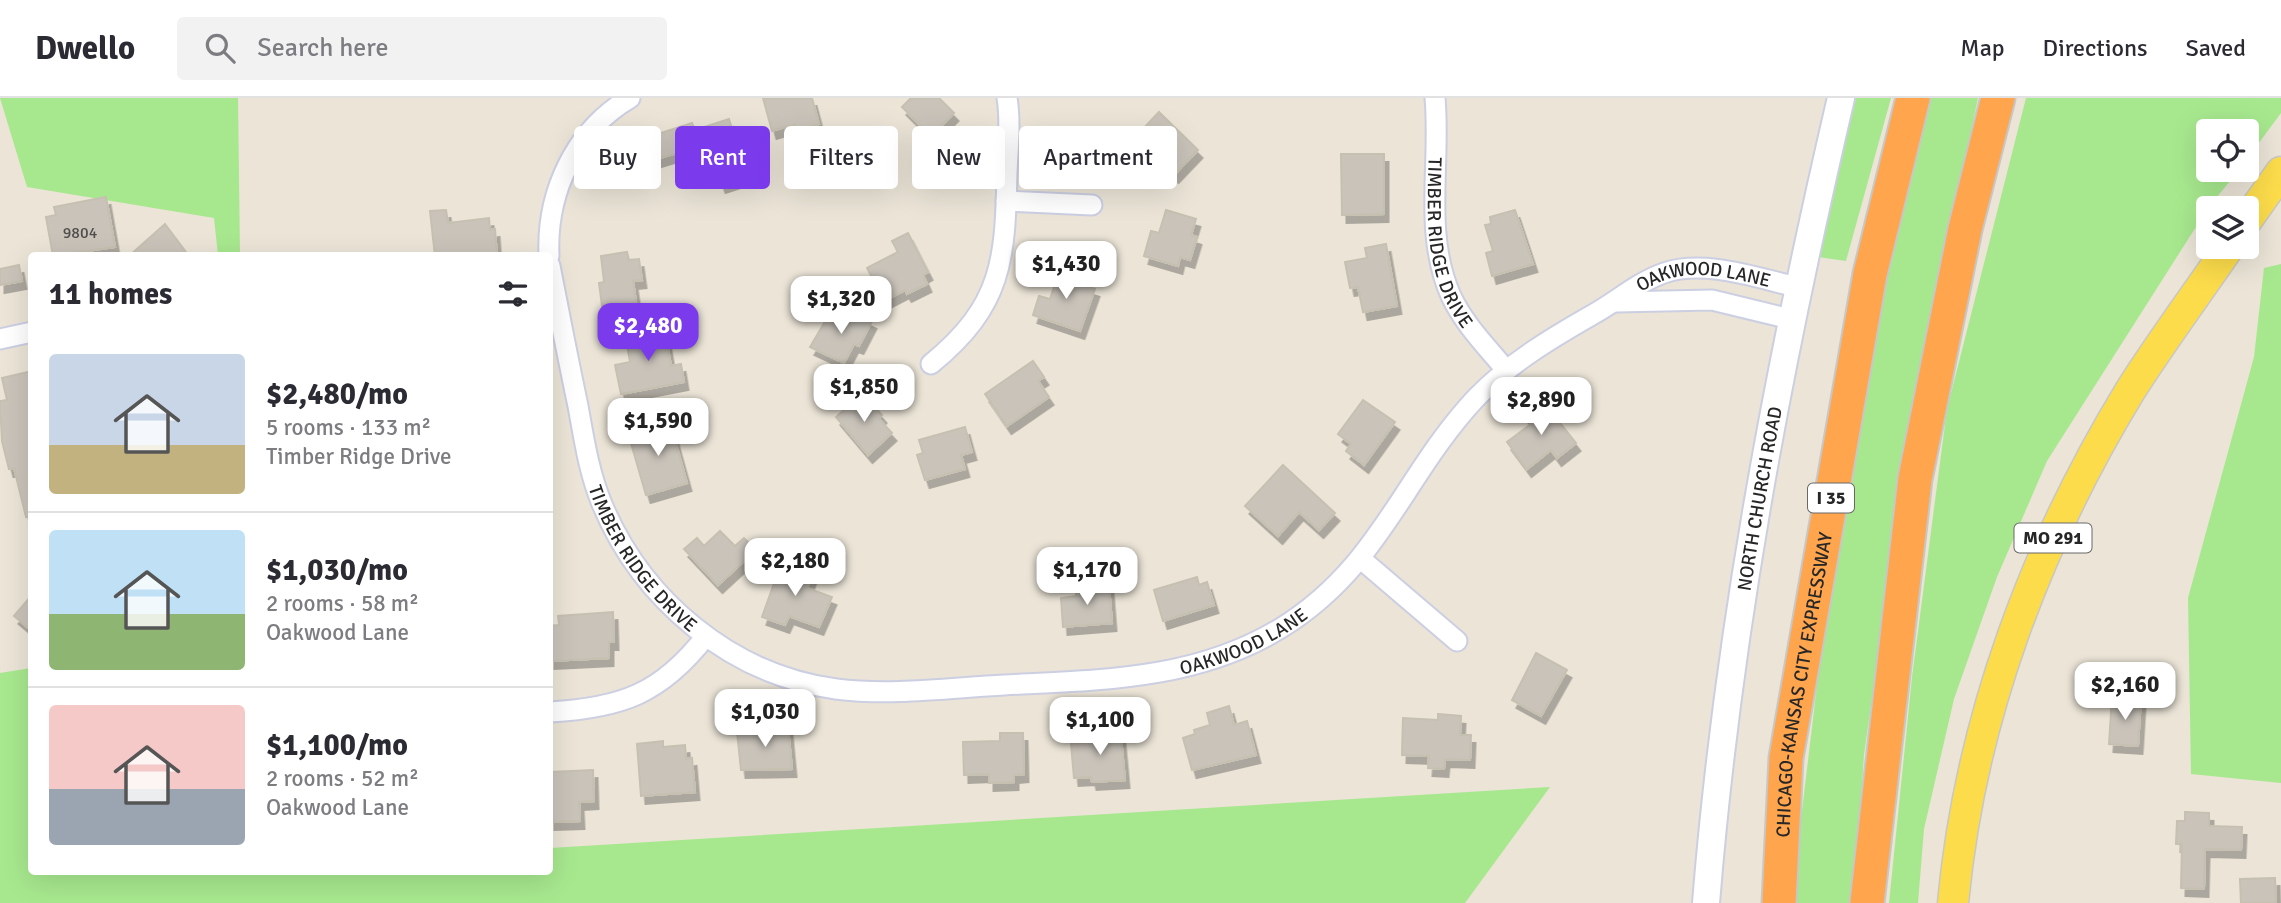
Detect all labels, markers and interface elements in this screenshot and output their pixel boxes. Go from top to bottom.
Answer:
search box [177,17,667,80]
text: Dwello [35,28,135,69]
icon: search [201,29,239,67]
text: Search here [257,32,388,64]
text: Map [1960,33,2005,63]
text: Directions [2043,33,2148,63]
text: Saved [2186,33,2246,63]
map controls [2196,119,2259,259]
button: locate [2196,119,2259,182]
chip: Buy [574,126,661,189]
chip: Rent [675,126,770,189]
chip: Filters [784,126,898,189]
chip: New [912,126,1005,189]
chip: Apartment [1019,126,1177,189]
street label: TIMBER RIDGE DRIVE [1422,157,1478,333]
button: layers [2196,196,2259,259]
house number: 9804 [63,223,98,243]
pin: $1,430 [1009,242,1123,301]
text: $1,430 [1032,249,1100,278]
street label: OAKWOOD LANE [1632,257,1773,297]
icon: filters [494,275,532,313]
text: 11 homes [49,276,172,313]
pin: $1,320 [784,276,898,336]
text: $1,320 [807,284,875,313]
pin: $2,480 [591,303,705,363]
text: $2,480 [614,311,682,340]
pin: $1,850 [807,364,921,424]
text: $1,850 [830,372,898,401]
text: $2,480/mo [266,376,408,413]
pin: $2,890 [1484,378,1598,437]
icon: home [105,382,189,466]
text: $2,890 [1507,385,1575,414]
pin: $1,590 [601,398,715,458]
street label: NORTH CHURCH ROAD [1732,405,1788,593]
text: $1,590 [624,406,692,435]
text: 5 rooms · 133 m² [266,413,431,442]
text: Timber Ridge Drive [266,442,451,471]
street label: TIMBER RIDGE DRIVE [583,482,702,637]
road number: I 35 [1808,484,1854,512]
road number: MO 291 [2014,524,2092,552]
street label: CHICAGO-KANSAS CITY EXPRESSWAY [1771,530,1838,838]
pin: $2,180 [738,538,852,598]
text: $2,180 [761,546,829,575]
pin: $1,170 [1030,547,1144,607]
text: $1,030/mo [266,552,408,589]
text: $1,170 [1053,555,1121,584]
icon: home [105,558,189,642]
text: 2 rooms · 58 m² [266,589,419,618]
street label: OAKWOOD LANE [1177,603,1312,681]
text: Oakwood Lane [266,618,409,647]
pin: $2,160 [2068,662,2182,722]
text: $2,160 [2091,670,2159,699]
pin: $1,030 [708,690,822,749]
text: $1,030 [731,697,799,726]
pin: $1,100 [1043,698,1157,757]
text: $1,100 [1066,705,1134,734]
text: $1,100/mo [266,727,408,764]
icon: home [105,733,189,817]
text: 2 rooms · 52 m² [266,764,419,793]
text: Oakwood Lane [266,793,409,822]

